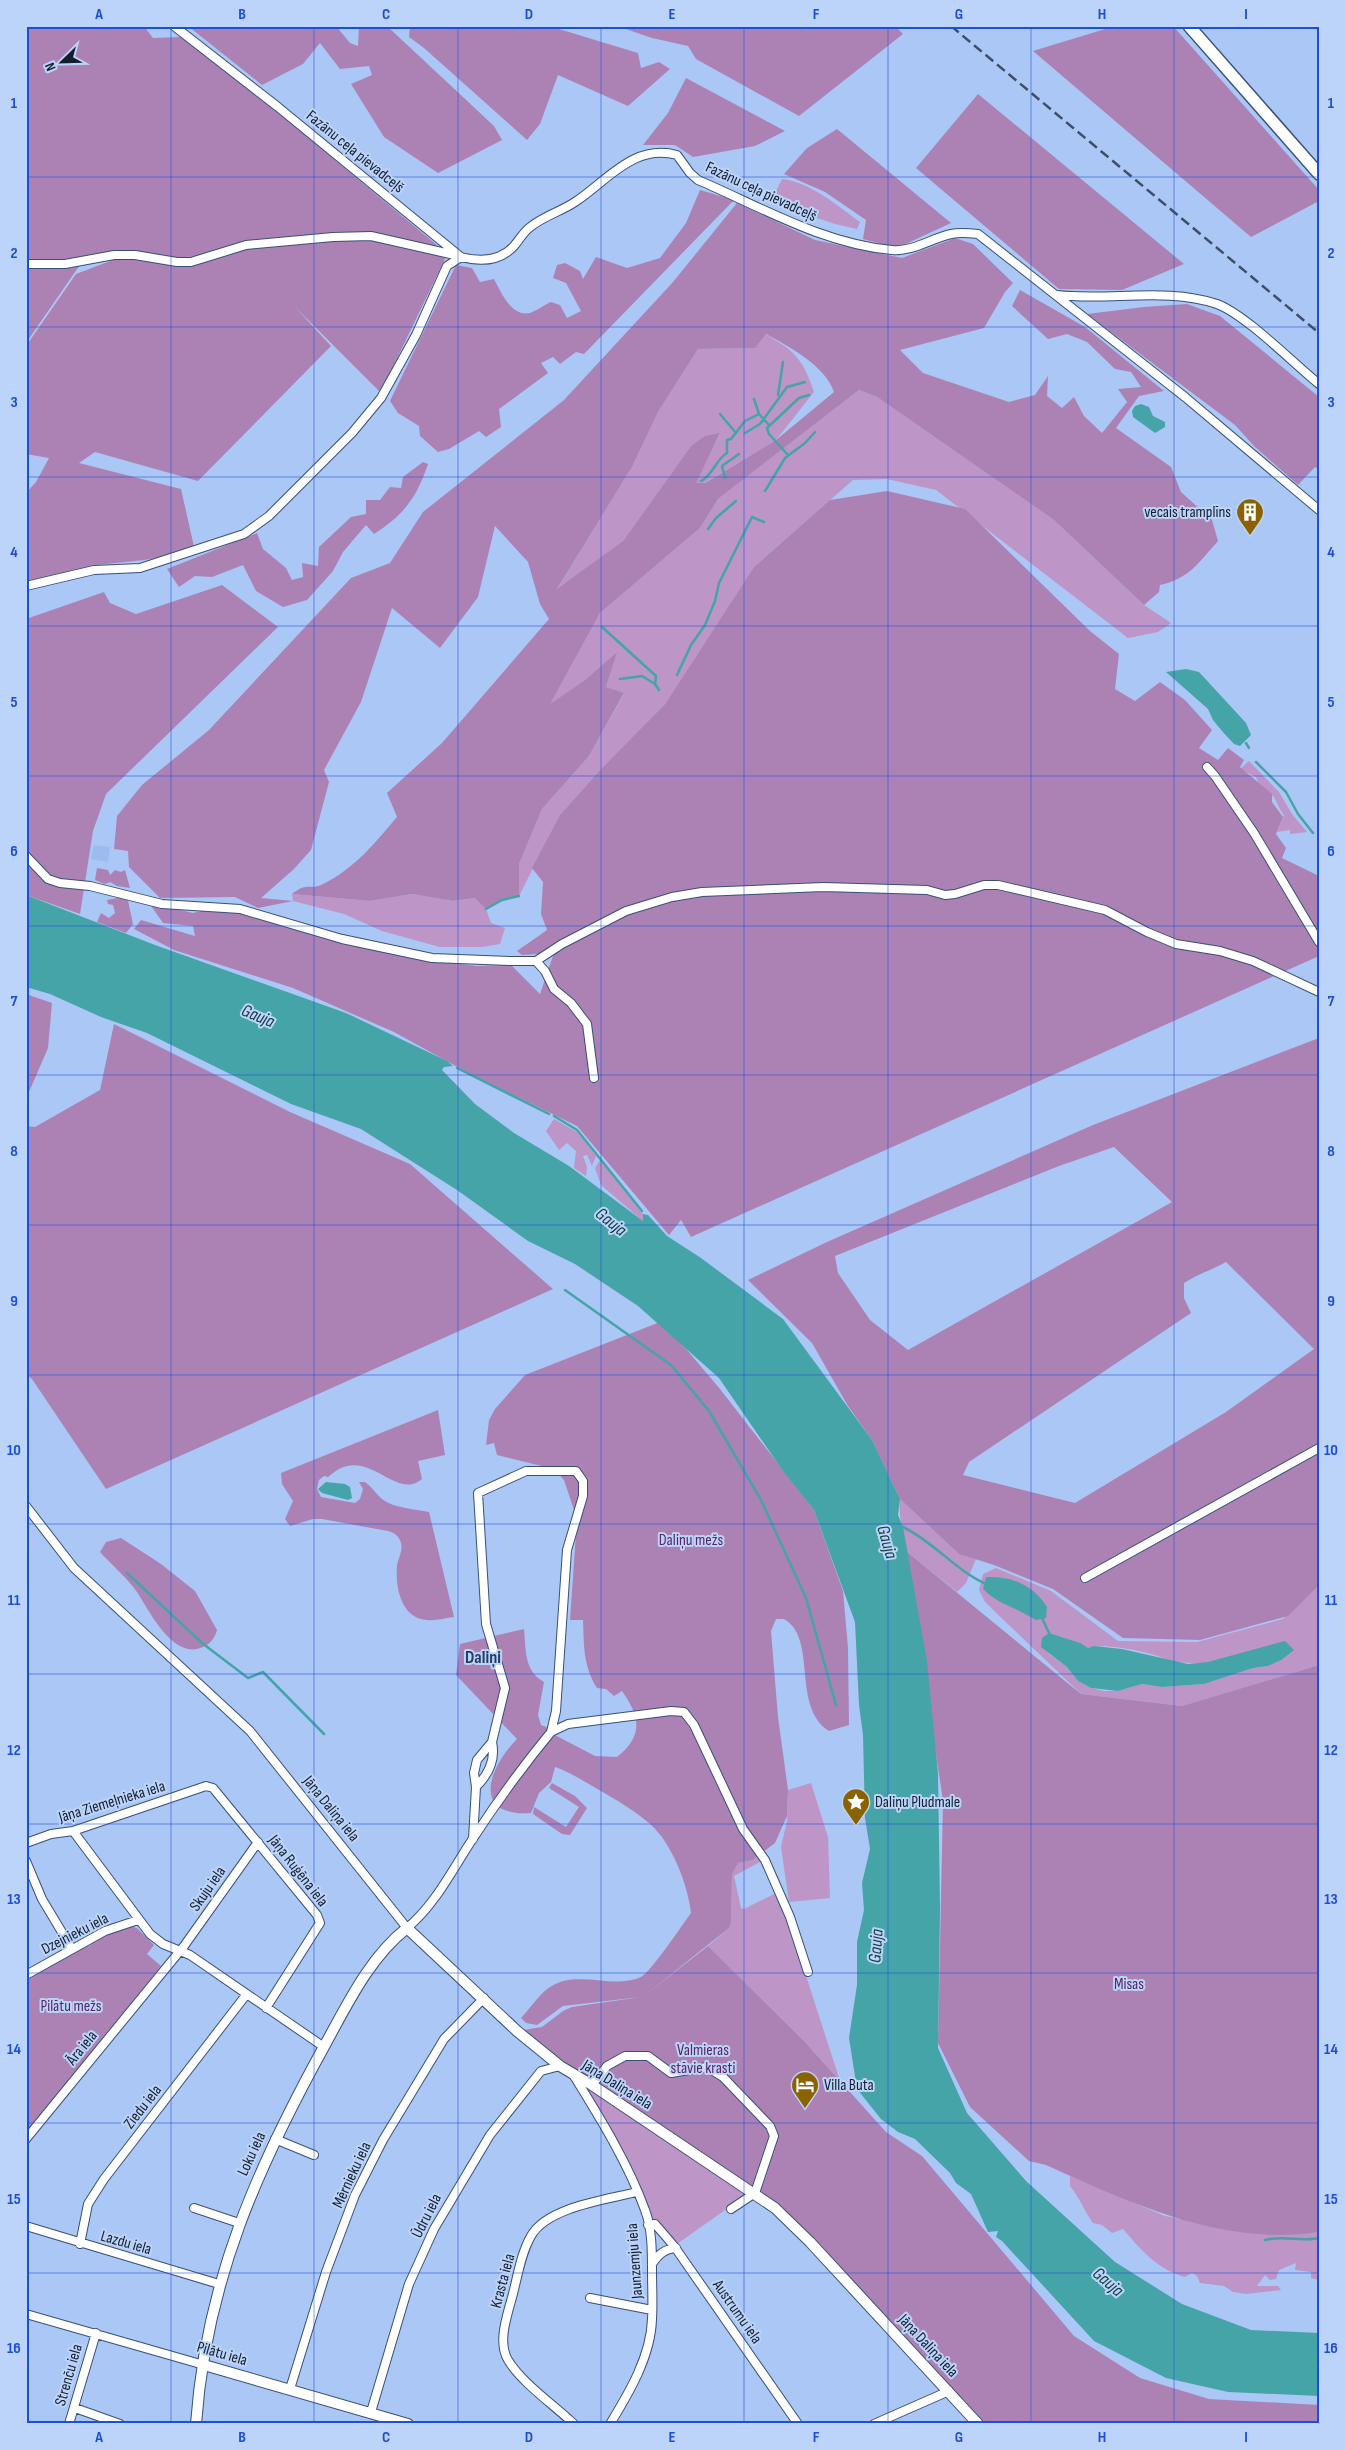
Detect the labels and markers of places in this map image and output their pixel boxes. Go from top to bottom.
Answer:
building icon: vecais tramplīns [1235,497,1265,536]
place label: vecais tramplīns [1144,503,1231,522]
place icon: Daliņu Pludmale [841,1787,871,1826]
place label: Daliņu Pludmale [875,1793,960,1812]
hotel icon: Villa Buta [790,2070,820,2109]
place label: Villa Buta [824,2076,874,2095]

